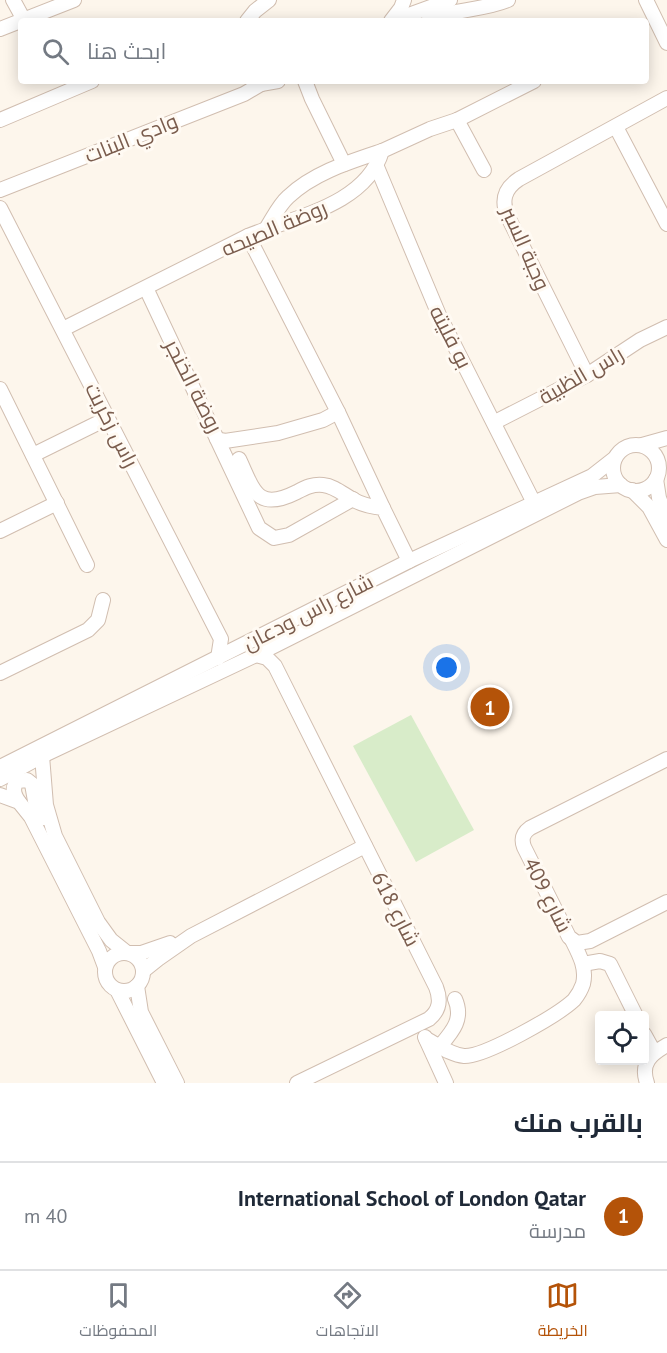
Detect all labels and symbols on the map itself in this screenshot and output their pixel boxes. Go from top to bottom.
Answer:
street label: وادي البنات [80,107,183,172]
street label: روضة الصيحه [217,194,331,262]
street label: وجبة السبر [495,201,556,294]
street label: بو فليته [424,301,478,373]
street label: روضة الخنجر [159,334,229,437]
street label: راس الظبية [534,340,628,410]
street label: راس زكريت [79,378,145,472]
street label: شارع راس ودعان [238,568,378,657]
your location [432,653,461,682]
pin: 1 [470,684,510,730]
street label: شارع 409 [517,853,578,938]
street label: شارع 618 [365,867,426,952]

